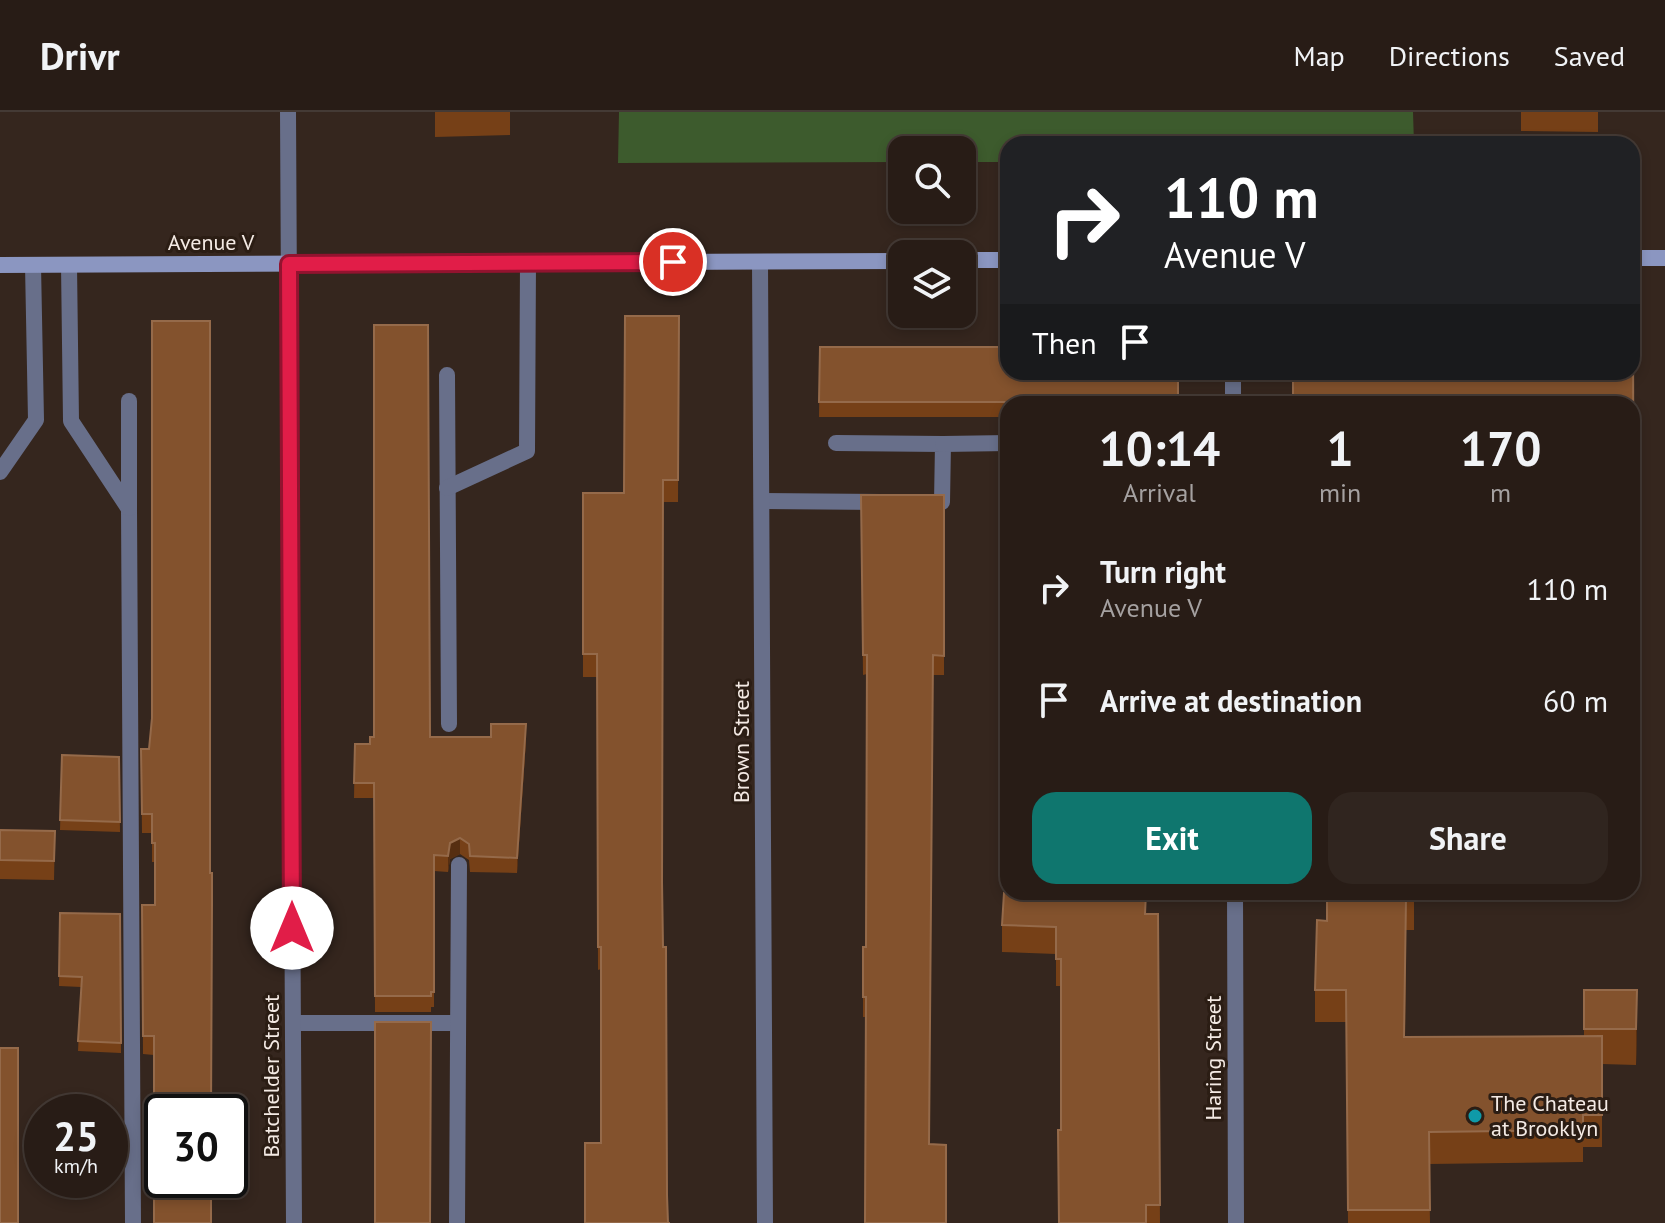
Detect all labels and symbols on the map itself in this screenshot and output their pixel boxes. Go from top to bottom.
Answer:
street label: Avenue V [168,228,255,256]
pin [639,228,707,296]
street label: Brown Street [727,680,755,803]
position arrow [250,886,334,970]
street label: Batchelder Street [257,994,285,1158]
street label: Haring Street [1199,995,1227,1120]
place label: The Chateau at Brooklyn [1491,1089,1609,1142]
speed limit sign: 30 [144,1094,248,1198]
marker: The Chateau at Brooklyn [1466,1107,1484,1125]

